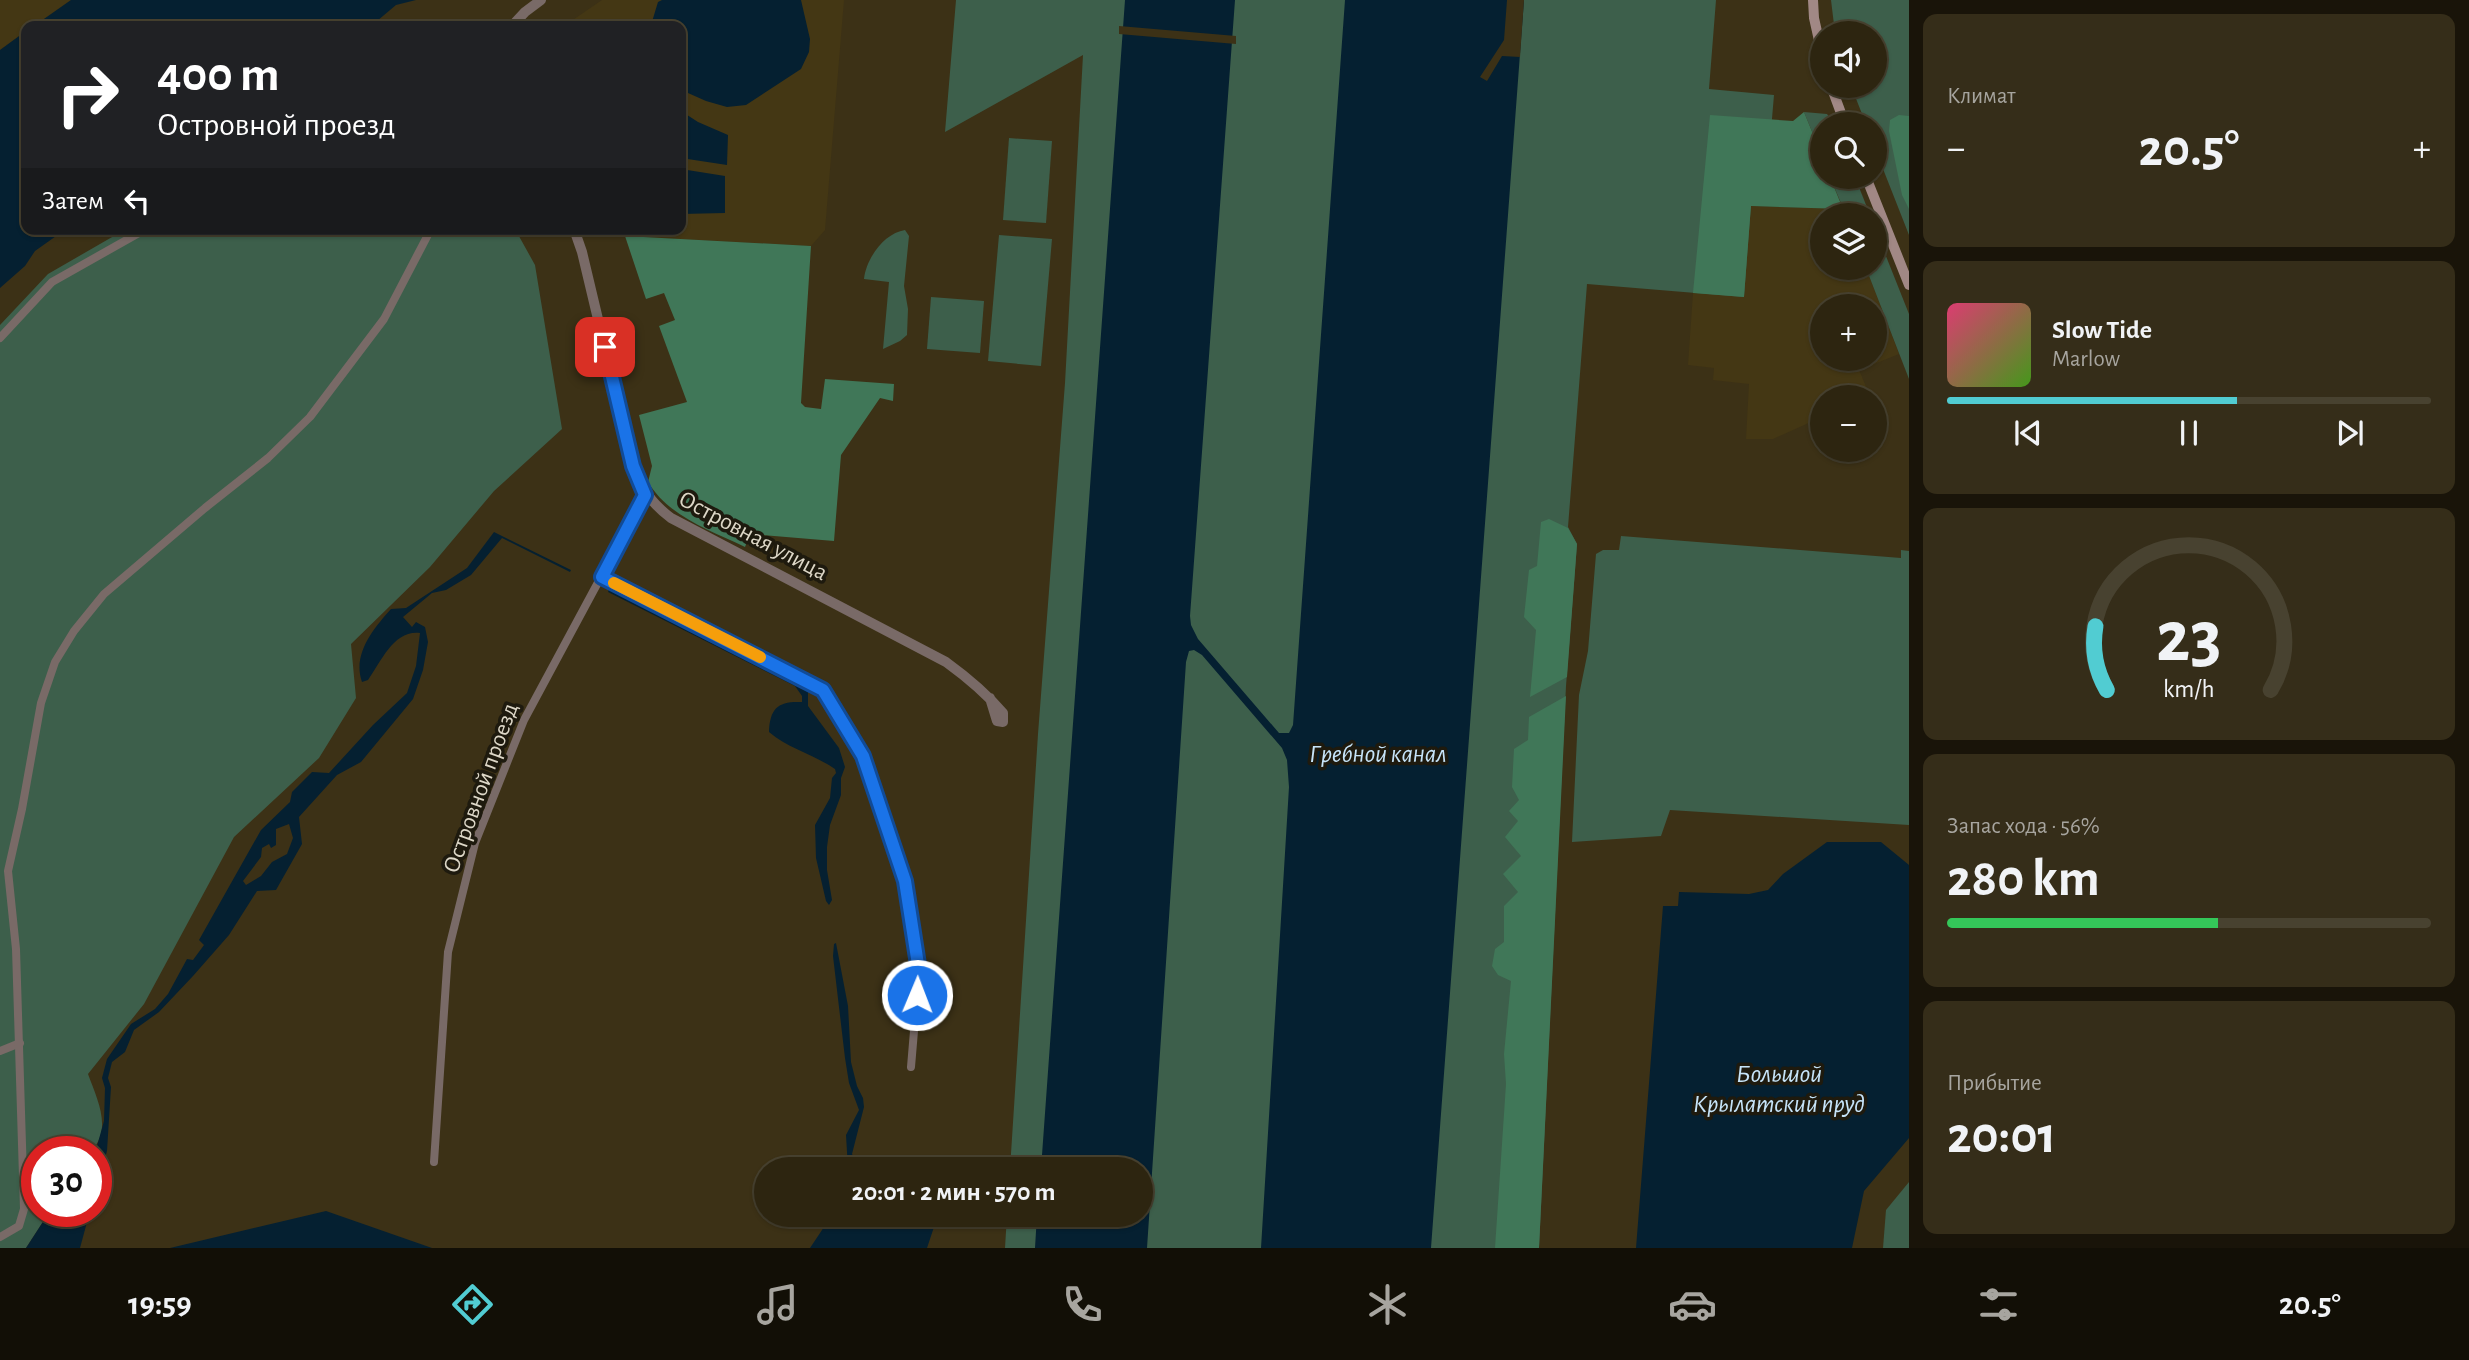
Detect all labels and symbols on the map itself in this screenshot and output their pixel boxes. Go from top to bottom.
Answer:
pin [575,317,635,377]
street label: Островная улица [675,487,831,585]
street label: Островной проезд [439,700,523,876]
water label: Гребной канал [1309,741,1447,767]
position arrow [880,958,954,1032]
water label: Большой Крылатский пруд [1693,1061,1865,1117]
speed limit sign: 30 [21,1136,112,1227]

